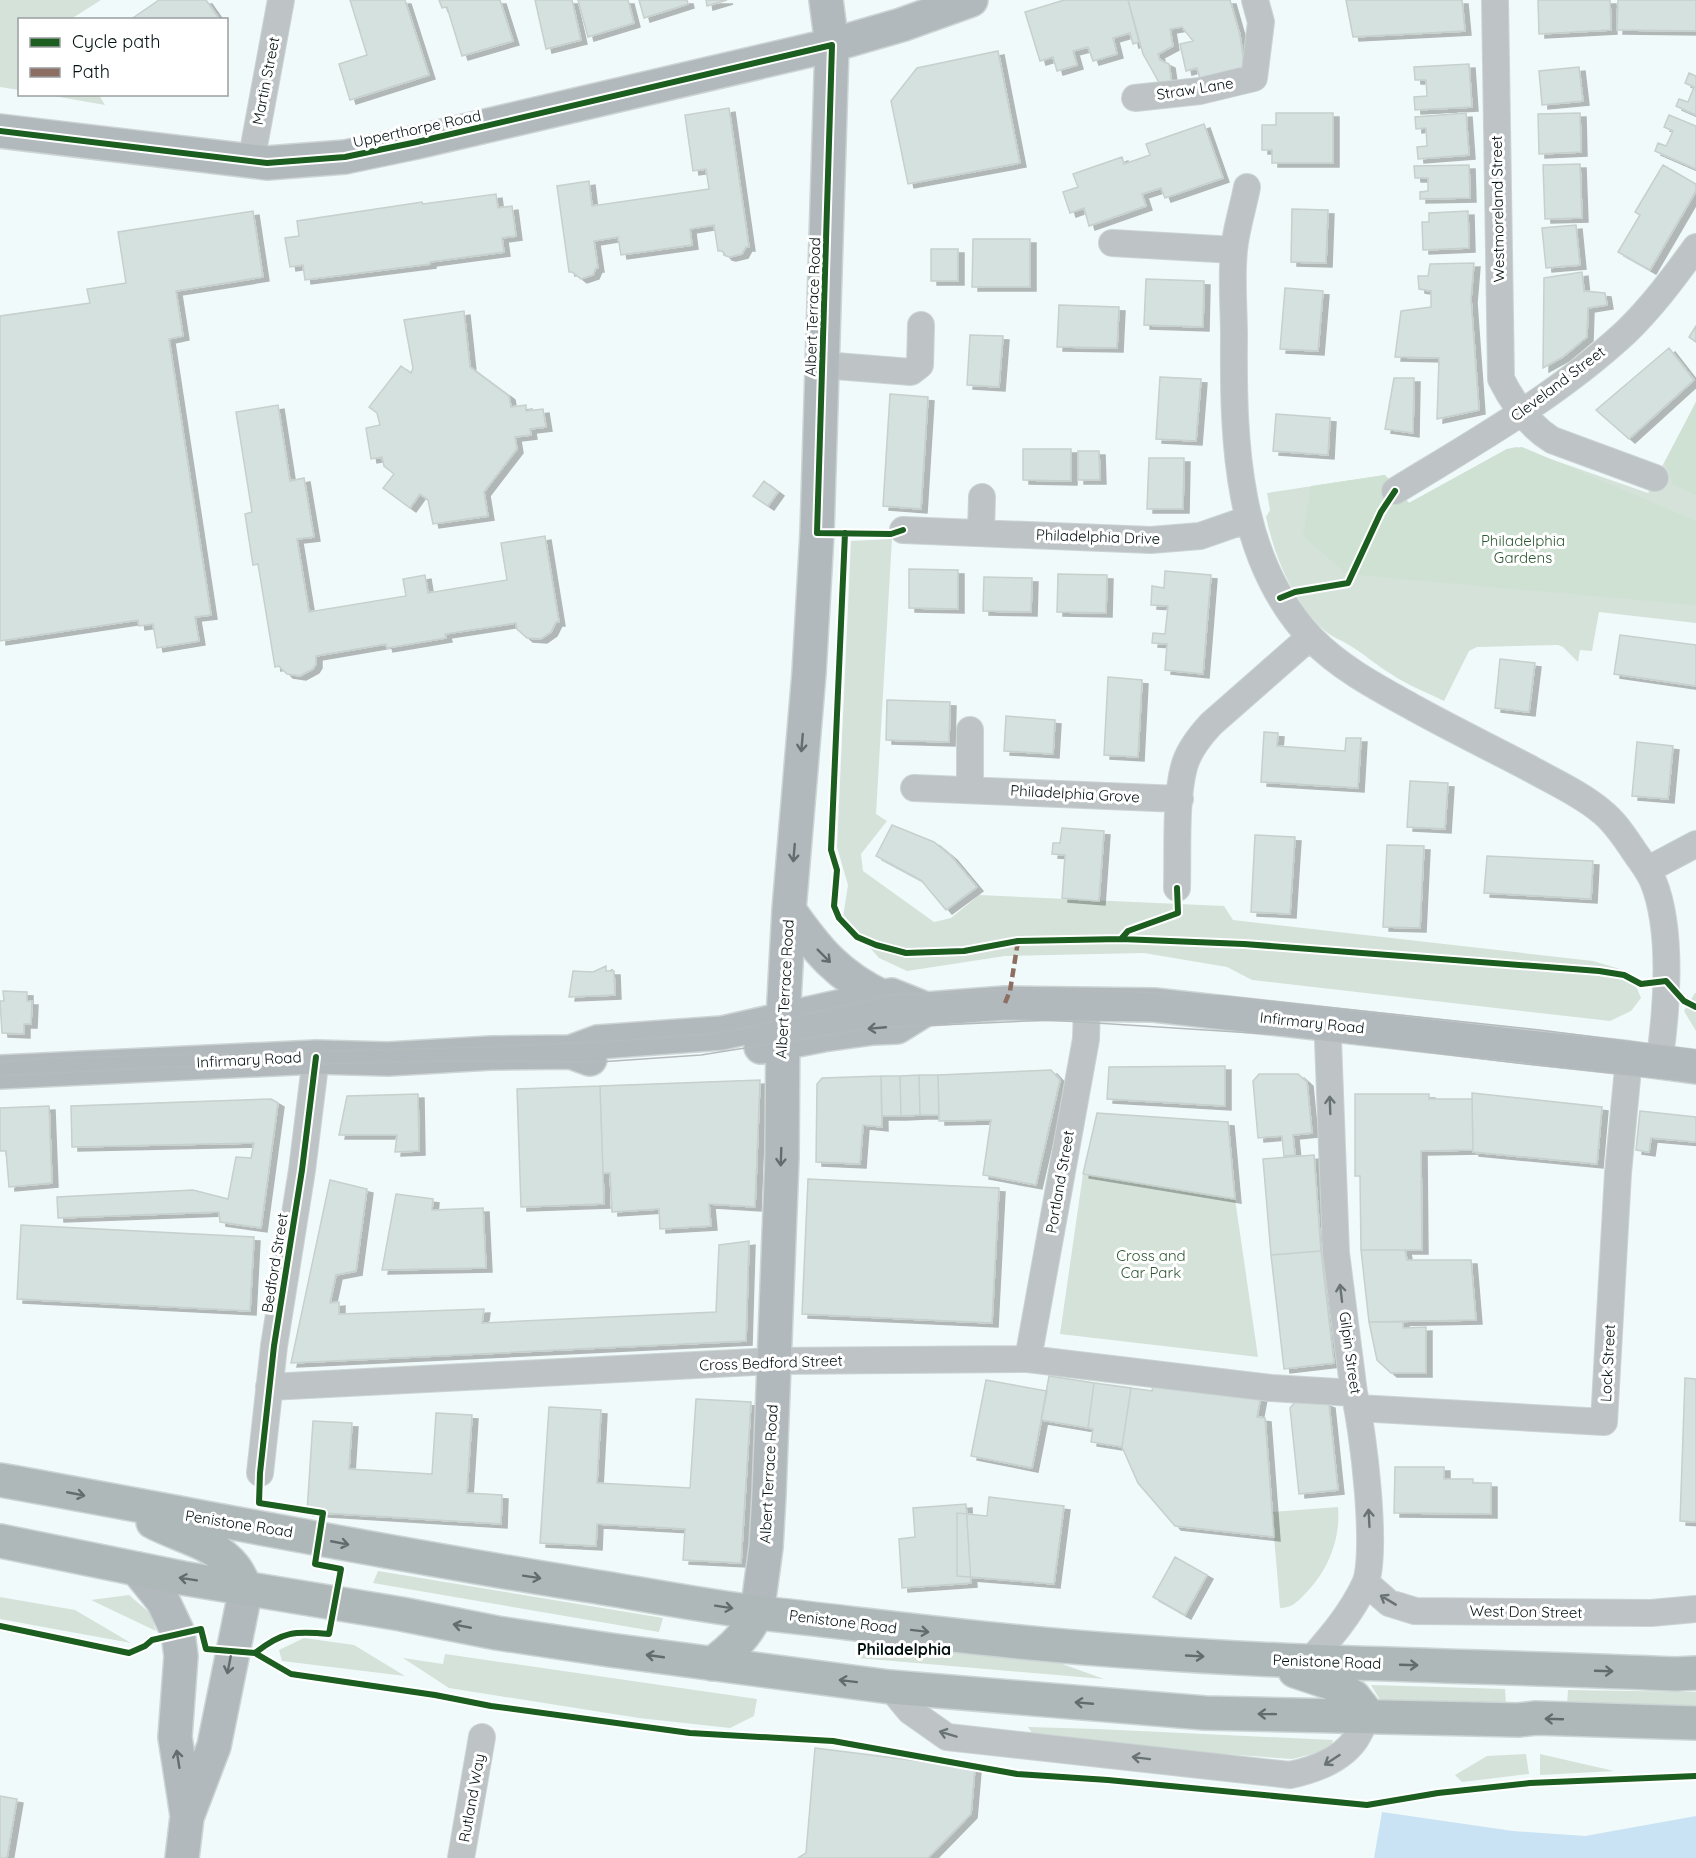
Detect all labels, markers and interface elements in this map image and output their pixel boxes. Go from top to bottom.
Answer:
legend [18,18,228,96]
text: Cycle path [72,30,160,53]
street label: Martin Street [248,35,283,127]
text: Path [72,60,110,83]
street label: Straw Lane [1155,73,1235,104]
street label: Upperthorpe Road [351,106,483,151]
street label: Westmoreland Street [1487,135,1508,283]
street label: Albert Terrace Road [801,237,824,377]
street label: Cleveland Street [1507,342,1609,425]
street label: Philadelphia Drive [1036,525,1160,548]
park label: Philadelphia Gardens [1481,531,1565,567]
one-way arrow [797,732,808,752]
street label: Philadelphia Grove [1010,781,1140,806]
one-way arrow [788,843,799,863]
street label: Albert Terrace Road [771,919,798,1059]
one-way arrow [817,949,832,964]
street label: Infirmary Road [1259,1008,1365,1037]
one-way arrow [867,1023,887,1034]
street label: Infirmary Road [196,1047,302,1072]
one-way arrow [1325,1096,1336,1116]
street label: Portland Street [1041,1129,1078,1235]
one-way arrow [776,1147,787,1167]
street label: Bedford Street [257,1212,292,1314]
park label: Cross and Car Park [1116,1246,1186,1282]
one-way arrow [1335,1283,1346,1303]
street label: Gilpin Street [1335,1310,1366,1395]
street label: Lock Street [1596,1324,1619,1402]
street label: Cross Bedford Street [699,1351,843,1374]
street label: Albert Terrace Road [755,1404,782,1544]
one-way arrow [66,1489,85,1500]
street label: Penistone Road [184,1506,294,1541]
one-way arrow [1363,1509,1374,1529]
one-way arrow [329,1538,349,1549]
one-way arrow [521,1571,541,1582]
one-way arrow [179,1573,198,1584]
one-way arrow [1380,1594,1397,1606]
street label: West Don Street [1470,1601,1583,1622]
one-way arrow [714,1602,734,1613]
street label: Penistone Road [788,1605,898,1638]
one-way arrow [453,1620,472,1631]
one-way arrow [909,1626,929,1637]
district label: Philadelphia [857,1639,951,1659]
one-way arrow [645,1650,665,1661]
one-way arrow [1185,1650,1205,1661]
street label: Penistone Road [1272,1650,1382,1673]
one-way arrow [223,1655,234,1675]
one-way arrow [1398,1659,1418,1671]
one-way arrow [1593,1665,1613,1677]
one-way arrow [839,1676,859,1687]
one-way arrow [1075,1697,1095,1708]
one-way arrow [1258,1708,1278,1720]
one-way arrow [1544,1713,1564,1724]
one-way arrow [939,1728,958,1739]
one-way arrow [173,1750,184,1769]
street label: Rutland Way [454,1752,489,1844]
one-way arrow [1132,1752,1152,1763]
one-way arrow [1323,1753,1340,1766]

